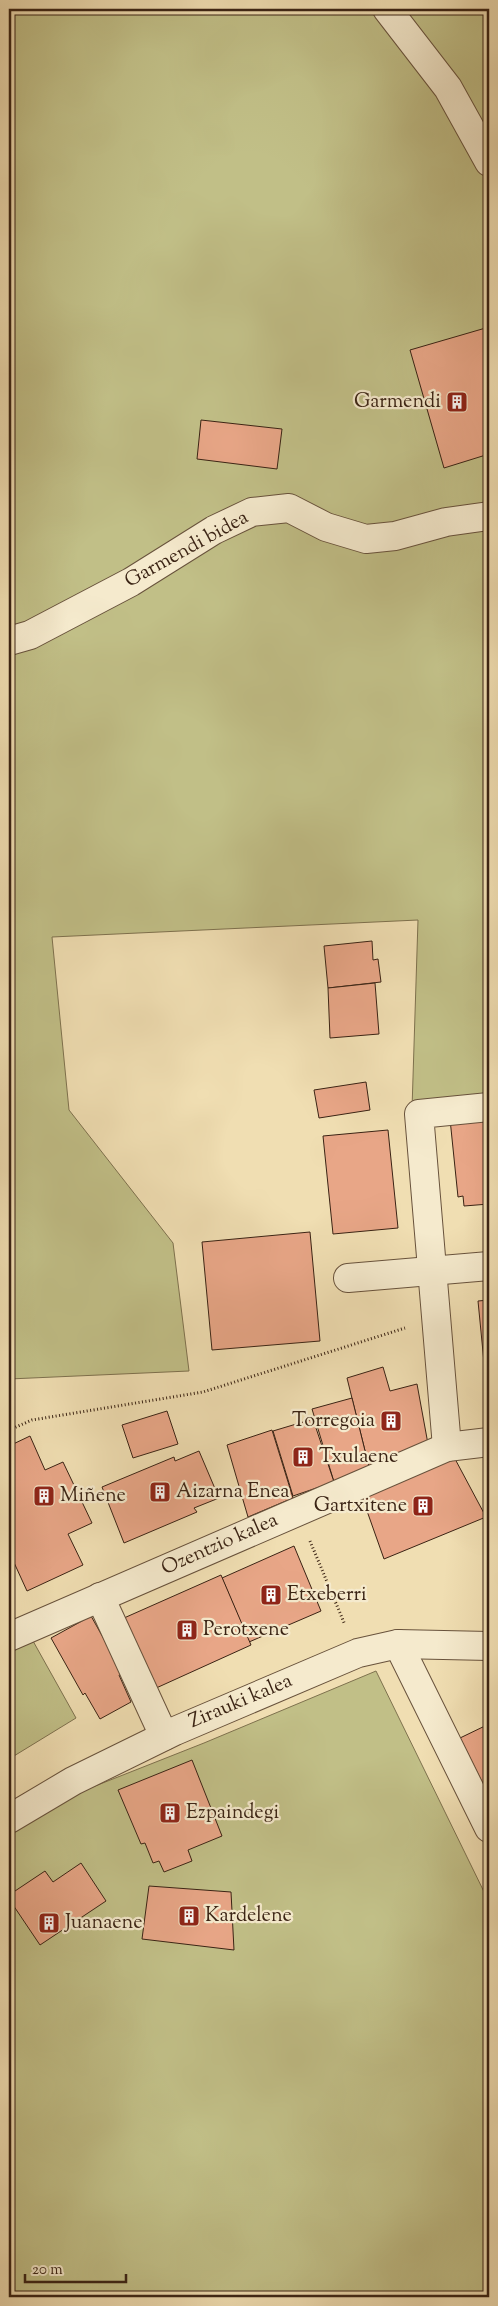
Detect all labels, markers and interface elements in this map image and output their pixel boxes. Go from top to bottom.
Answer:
place label: Garmendi [354,388,441,417]
building icon: Garmendi [445,390,469,414]
street label: Garmendi bidea [120,504,254,596]
place label: Torregoia [292,1407,375,1436]
building icon: Torregoia [379,1409,403,1433]
place label: Txulaene [319,1443,398,1472]
building icon: Txulaene [291,1445,315,1469]
place label: Aizarna Enea [176,1478,289,1507]
building icon: Aizarna Enea [148,1480,172,1504]
place label: Miñene [60,1482,126,1511]
building icon: Miñene [32,1484,56,1508]
place label: Gartxitene [314,1492,407,1521]
building icon: Gartxitene [411,1494,435,1518]
street label: Ozentzio kalea [157,1506,283,1584]
place label: Etxeberri [287,1581,367,1610]
building icon: Etxeberri [259,1583,283,1607]
place label: Perotxene [203,1616,289,1645]
building icon: Perotxene [175,1618,199,1642]
street label: Zirauki kalea [185,1667,297,1737]
place label: Ezpaindegi [186,1799,279,1828]
building icon: Ezpaindegi [158,1801,182,1825]
place label: Kardelene [205,1902,292,1931]
building icon: Kardelene [177,1904,201,1928]
place label: Juanaene [64,1909,143,1938]
building icon: Juanaene [37,1911,61,1935]
scale bar [25,2251,126,2283]
text: 20 m [32,2260,63,2281]

